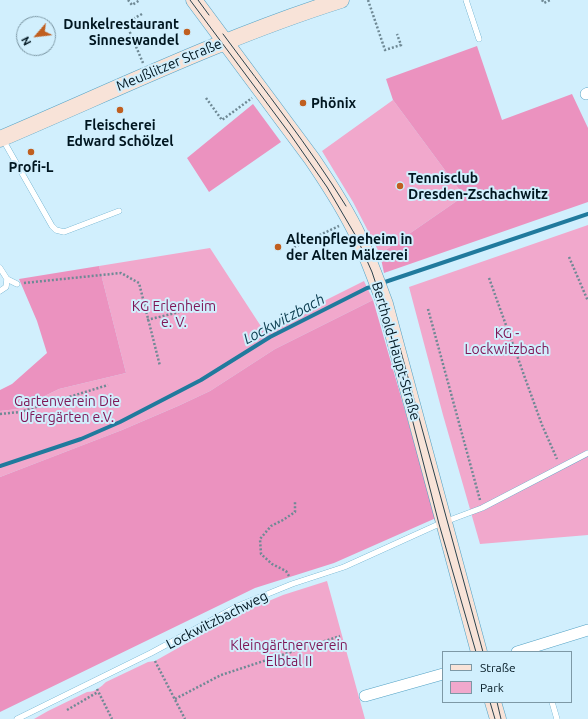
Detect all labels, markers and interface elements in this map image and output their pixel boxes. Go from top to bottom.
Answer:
north arrow [16,16,56,56]
place label: Dunkelrestaurant Sinneswandel [63,16,179,48]
marker: Dunkelrestaurant Sinneswandel [182,27,192,37]
text: N [19,35,34,48]
street label: Meußlitzer Straße [114,35,224,95]
place label: Phönix [311,95,356,111]
marker: Phönix [298,98,308,108]
marker: Fleischerei Edward Schölzel [115,105,125,115]
place label: Fleischerei Edward Schölzel [66,117,174,150]
marker: Profi-L [26,147,36,157]
place label: Profi-L [9,159,53,175]
place label: Tennisclub Dresden-Zschachwitz [408,170,548,202]
marker: Tennisclub Dresden-Zschachwitz [395,181,405,191]
place label: Altenpflegeheim in der Alten Mälzerei [286,231,413,264]
marker: Altenpflegeheim in der Alten Mälzerei [273,242,283,252]
street label: Berthold-Haupt-Straße [368,280,424,422]
water label: Lockwitzbach [240,290,328,348]
park label: KG Erlenheim e. V. [132,298,216,330]
park label: KG - Lockwitzbach [464,325,550,358]
park label: Gartenverein Die Ufergärten e.V. [14,393,120,426]
street label: Lockwitzbachweg [163,587,271,653]
park label: Kleingärtnerverein Elbtal II [230,637,348,670]
legend [442,651,572,703]
text: Straße [480,661,516,674]
text: Park [480,681,504,694]

